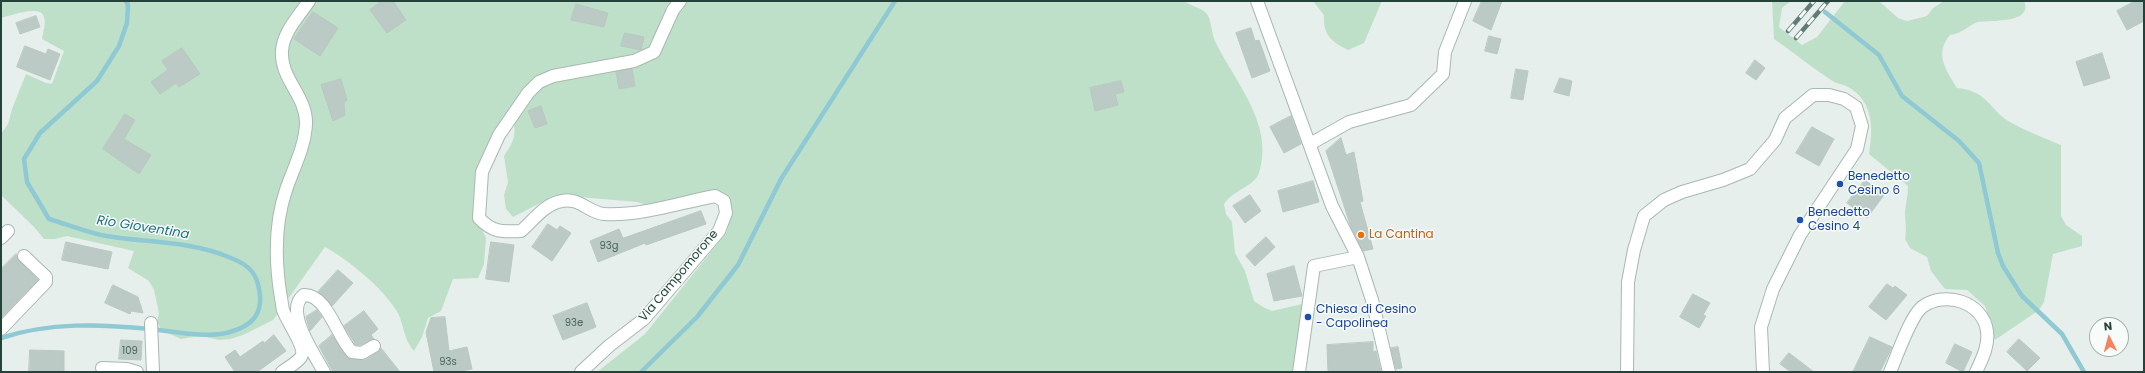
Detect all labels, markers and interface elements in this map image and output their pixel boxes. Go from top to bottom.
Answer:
place label: Benedetto Cesino 6 [1848,170,1910,198]
marker: Benedetto Cesino 6 [1835,179,1845,189]
place label: Benedetto Cesino 4 [1808,206,1870,234]
water label: Rio Gioventina [96,213,190,243]
marker: Benedetto Cesino 4 [1795,215,1805,225]
street label: Via Campomorone [636,227,722,325]
place label: La Cantina [1369,228,1434,242]
marker: La Cantina [1356,230,1366,240]
house number: 93g [600,240,618,252]
place label: Chiesa di Cesino - Capolinea [1316,303,1416,331]
marker: Chiesa di Cesino - Capolinea [1303,312,1313,322]
house number: 93e [565,317,583,329]
north arrow [2089,317,2129,357]
text: N [2103,318,2113,334]
house number: 109 [122,345,138,357]
house number: 93s [439,356,457,368]

